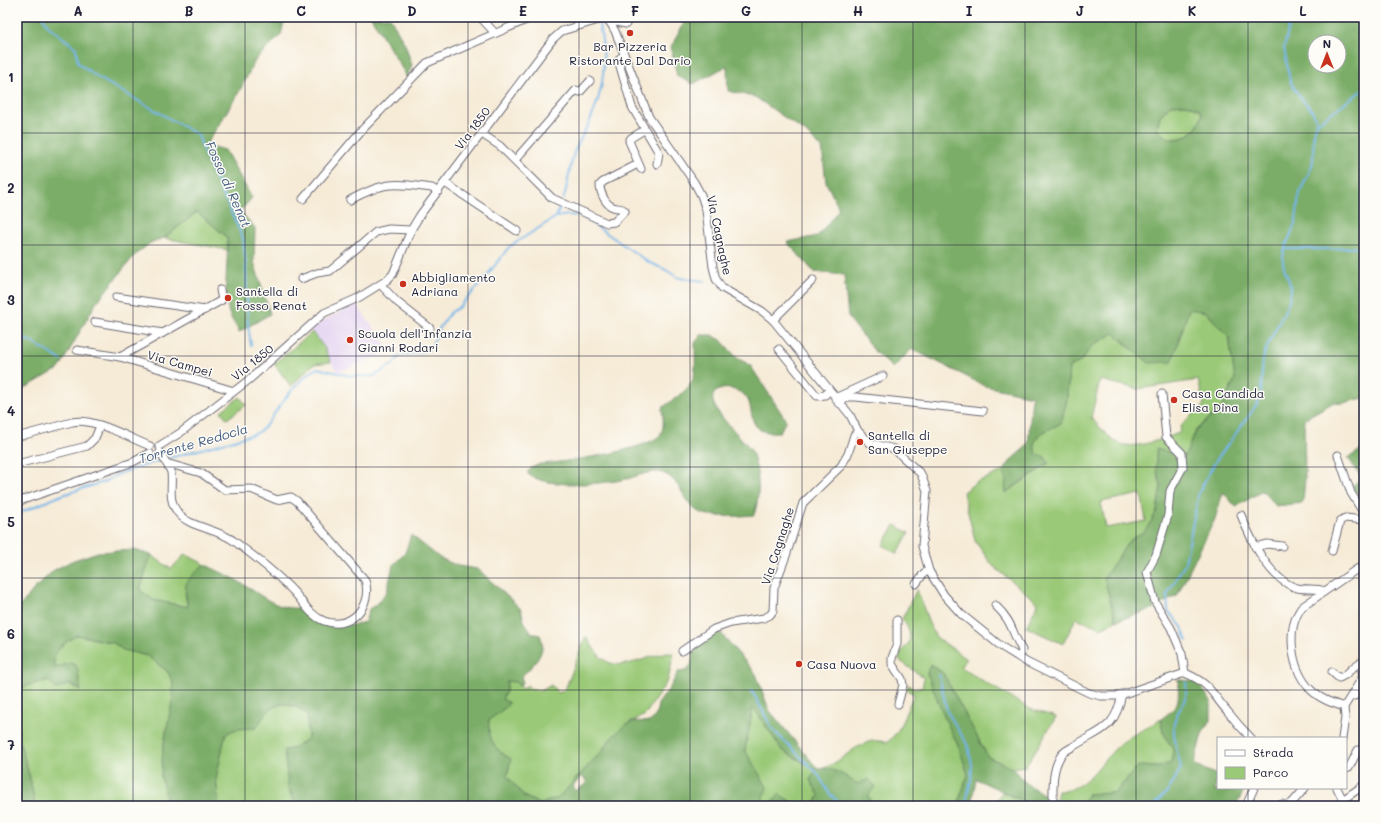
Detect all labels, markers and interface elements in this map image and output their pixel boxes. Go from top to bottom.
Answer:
text: A [73,2,83,19]
text: B [185,2,194,19]
text: C [296,2,306,19]
text: D [407,2,417,19]
text: E [519,2,527,19]
text: F [631,2,639,19]
text: G [741,2,751,19]
text: H [853,2,863,19]
text: I [966,2,973,19]
text: J [1076,2,1084,19]
text: K [1188,2,1197,19]
text: L [1299,2,1307,19]
marker: Bar Pizzeria Ristorante Dal Dario [625,28,635,38]
north arrow [1307,34,1347,74]
text: N [1323,36,1331,51]
place label: Bar Pizzeria Ristorante Dal Dario [569,38,691,68]
text: 1 [8,68,14,85]
street label: Via 1850 [451,103,494,153]
water label: Fosso di Renat [202,138,256,230]
text: 2 [7,179,15,196]
street label: Via Cagnaghe [704,194,736,276]
place label: Abbigliamento Adriana [411,269,495,299]
marker: Abbigliamento Adriana [398,279,408,289]
place label: Santella di Fosso Renat [236,283,307,313]
text: 3 [7,291,15,308]
marker: Santella di Fosso Renat [223,293,233,303]
place label: Scuola dell'Infanzia Gianni Rodari [358,325,472,355]
marker: Scuola dell'Infanzia Gianni Rodari [345,335,355,345]
street label: Via 1850 [228,340,277,384]
street label: Via Campei [146,346,214,380]
place label: Casa Candida Elisa Dina [1182,385,1264,415]
marker: Casa Candida Elisa Dina [1169,395,1179,405]
text: 4 [7,402,15,419]
water label: Torrente Redocla [137,419,249,467]
place label: Santella di San Giuseppe [868,427,947,457]
marker: Santella di San Giuseppe [855,437,865,447]
street label: Via Cagnaghe [757,505,797,587]
text: 5 [7,513,15,530]
text: 6 [7,625,15,642]
place label: Casa Nuova [807,656,877,672]
marker: Casa Nuova [794,659,804,669]
text: 7 [7,736,15,753]
legend [1217,737,1347,789]
text: Strada [1253,744,1294,760]
text: Parco [1253,764,1288,780]

